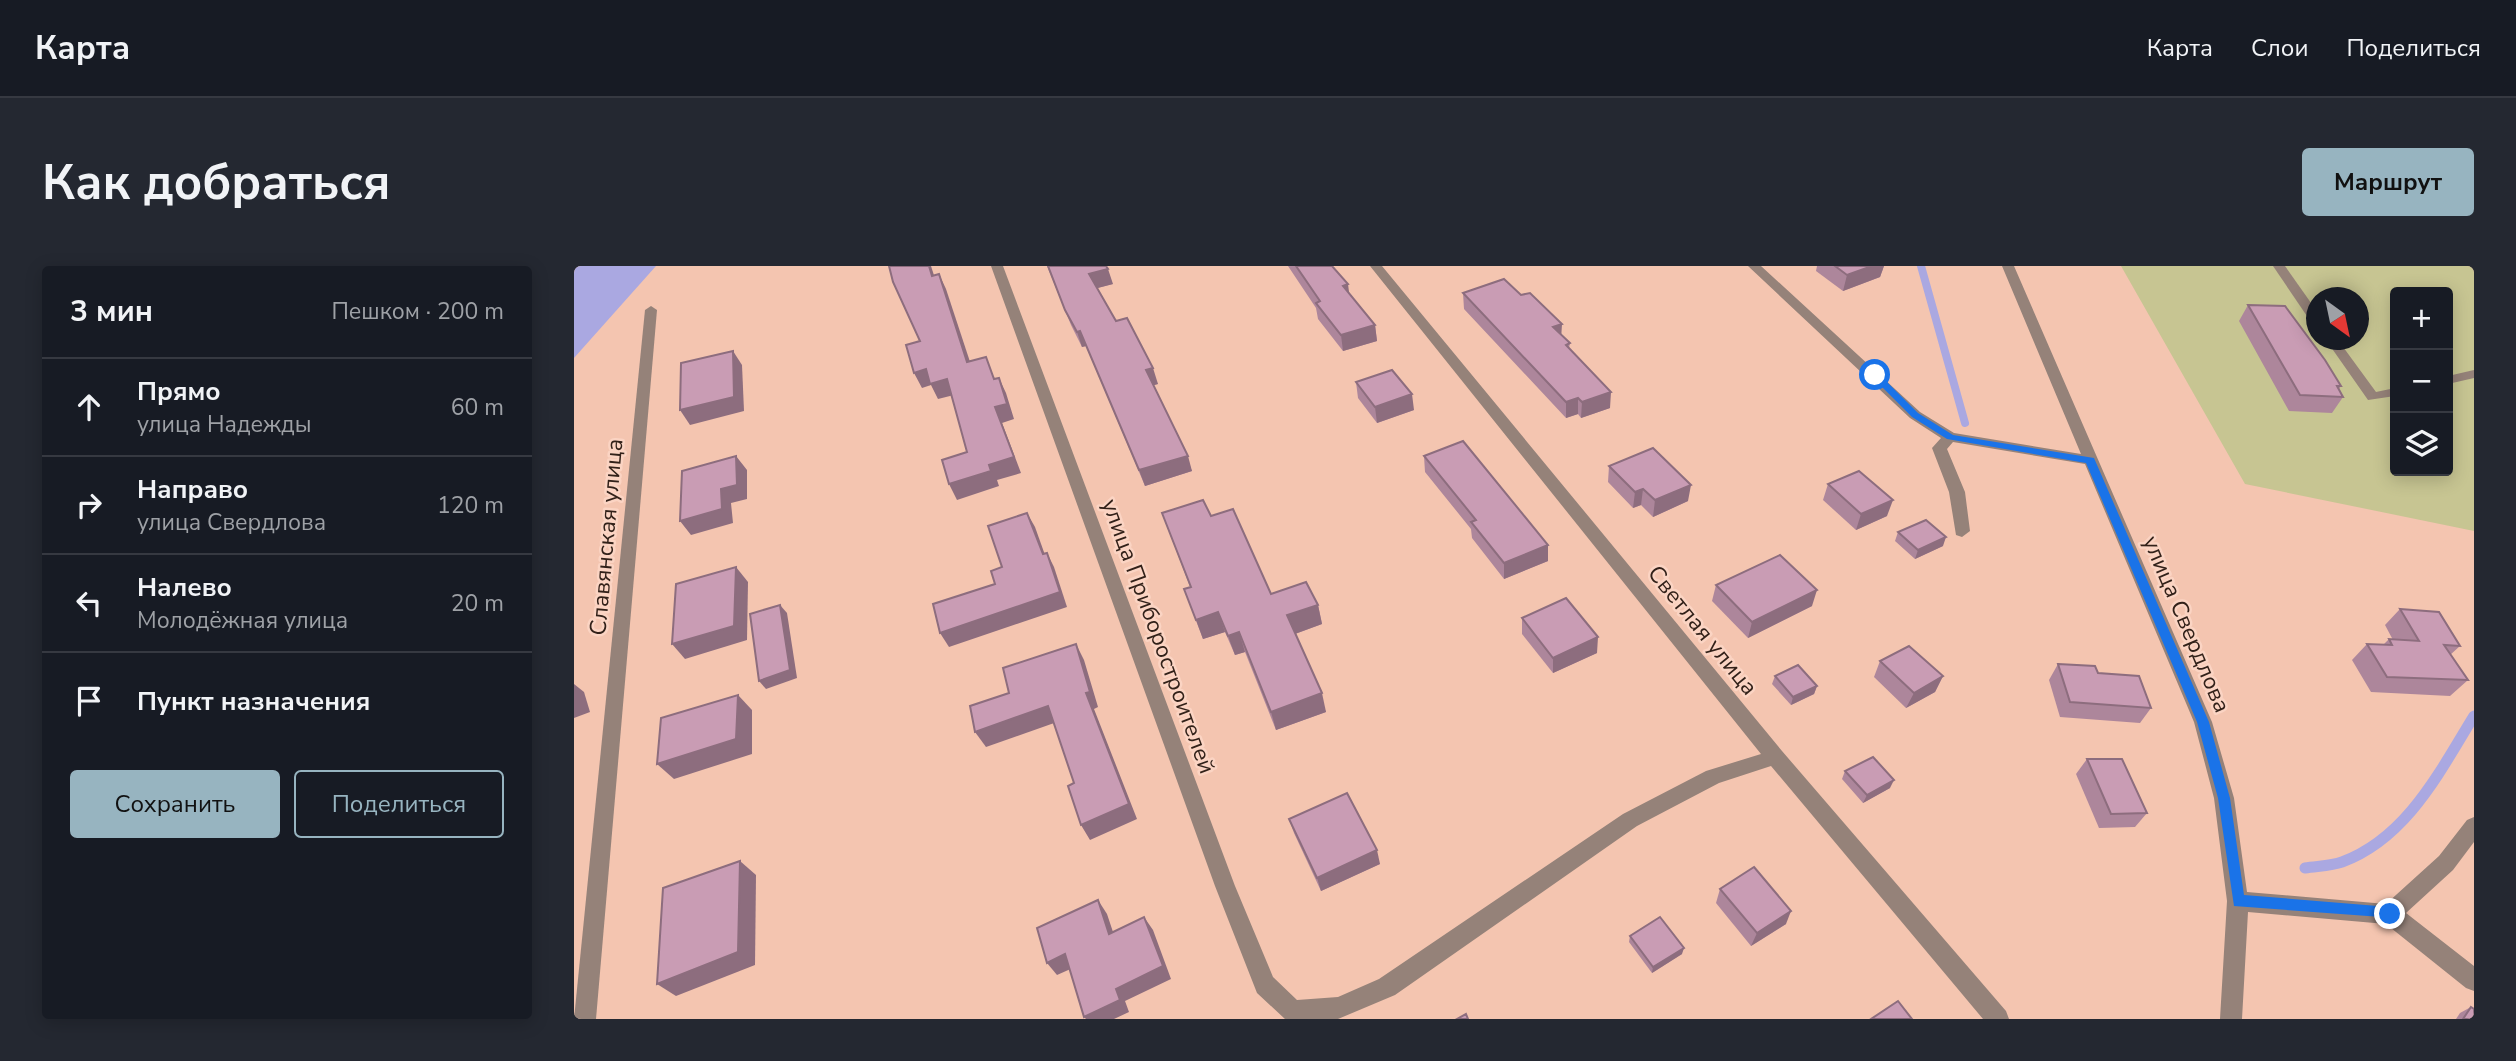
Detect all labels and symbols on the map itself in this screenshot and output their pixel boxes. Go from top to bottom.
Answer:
north arrow [2306,287,2369,350]
route start [1859,359,1890,390]
street label: Славянская улица [582,437,631,637]
street label: улица Приборостроителей [1094,495,1223,778]
street label: улица Свердлова [2135,531,2238,717]
street label: Светлая улица [1641,559,1765,702]
route end [2374,898,2405,929]

